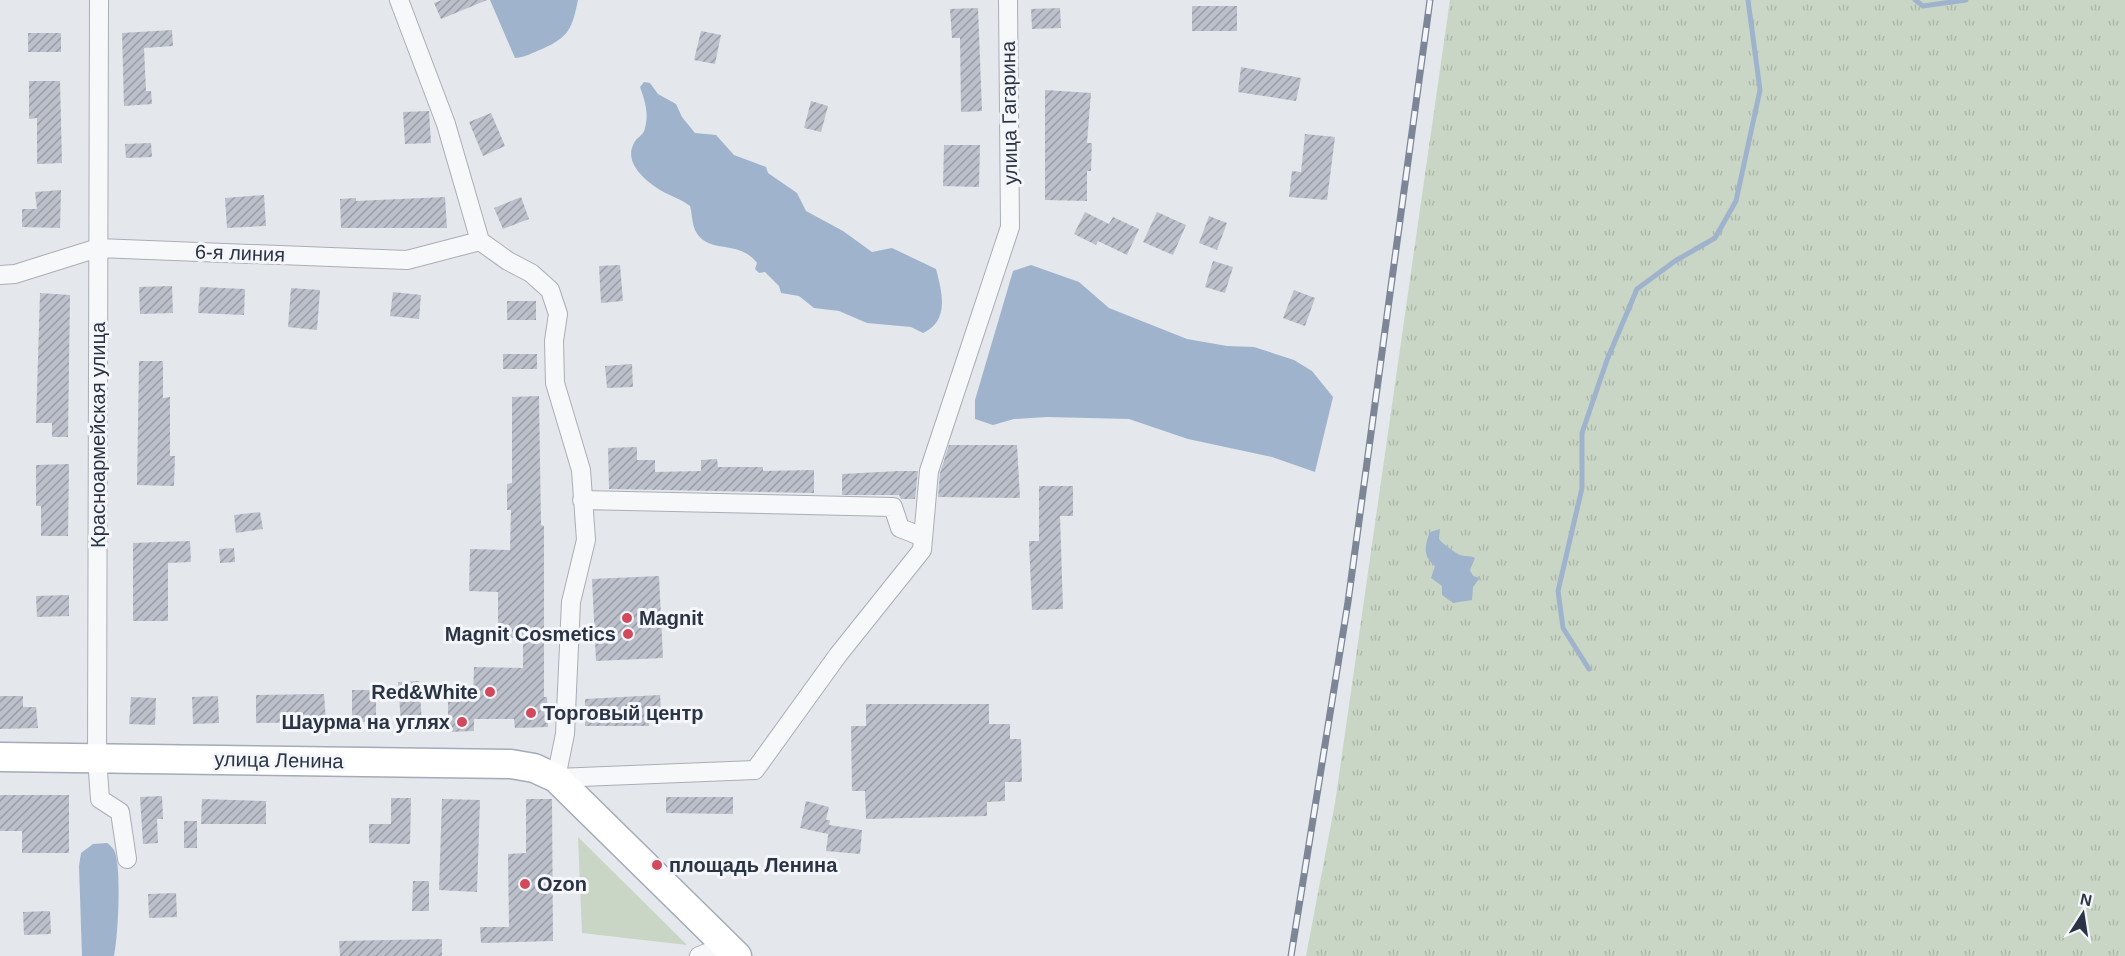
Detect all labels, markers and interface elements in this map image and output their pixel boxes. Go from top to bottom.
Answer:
street label: улица Гагарина [997,40,1021,185]
street label: 6-я линия [195,240,285,266]
street label: Красноармейская улица [87,321,109,548]
place label: Magnit [639,607,704,629]
marker: Magnit [620,611,634,625]
place label: Magnit Cosmetics [445,623,616,645]
marker: Magnit Cosmetics [621,627,635,641]
place label: Red&White [371,681,478,703]
marker: Red&White [483,685,497,699]
place label: Торговый центр [543,702,703,724]
marker: Торговый центр [524,706,538,720]
place label: Шаурма на углях [282,711,450,733]
marker: Шаурма на углях [455,715,469,729]
street label: улица Ленина [214,748,345,772]
place label: площадь Ленина [669,854,838,876]
marker: площадь Ленина [650,858,664,872]
place label: Ozon [537,873,587,895]
marker: Ozon [518,877,532,891]
north arrow [2053,884,2113,944]
text: N [2079,890,2093,909]

